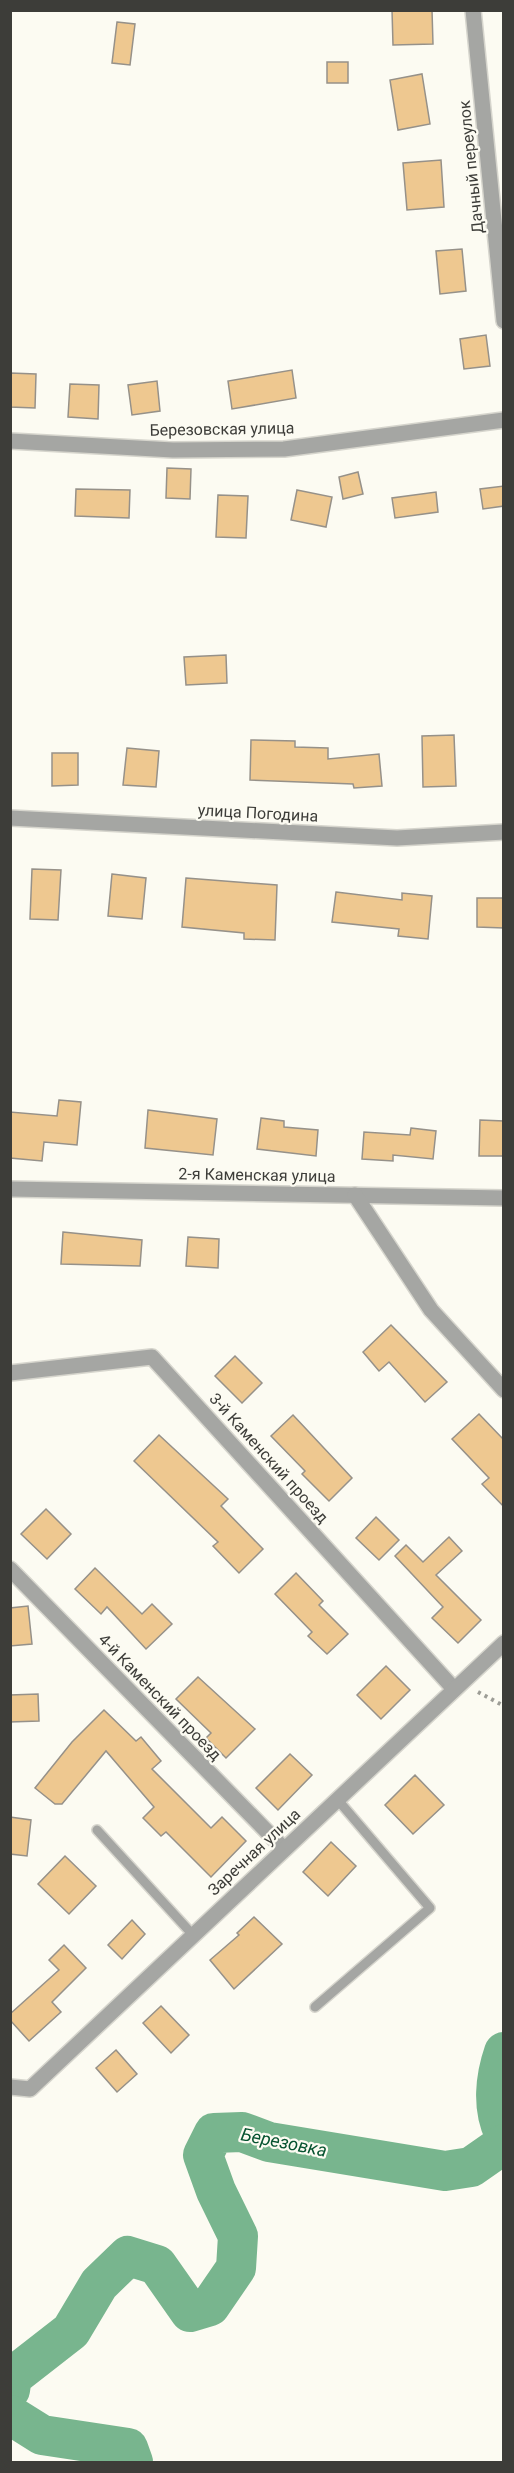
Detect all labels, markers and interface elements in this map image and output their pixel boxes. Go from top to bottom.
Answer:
street label: Дачный переулок [455,99,487,234]
street label: Березовская улица [149,418,295,440]
street label: улица Погодина [197,800,319,826]
street label: 2-я Каменская улица [178,1164,336,1186]
street label: 3-й Каменский проезд [206,1389,333,1527]
street label: 4-й Каменский проезд [95,1630,226,1764]
street label: Заречная улица [204,1804,304,1900]
water label: Березовка [239,2123,329,2161]

